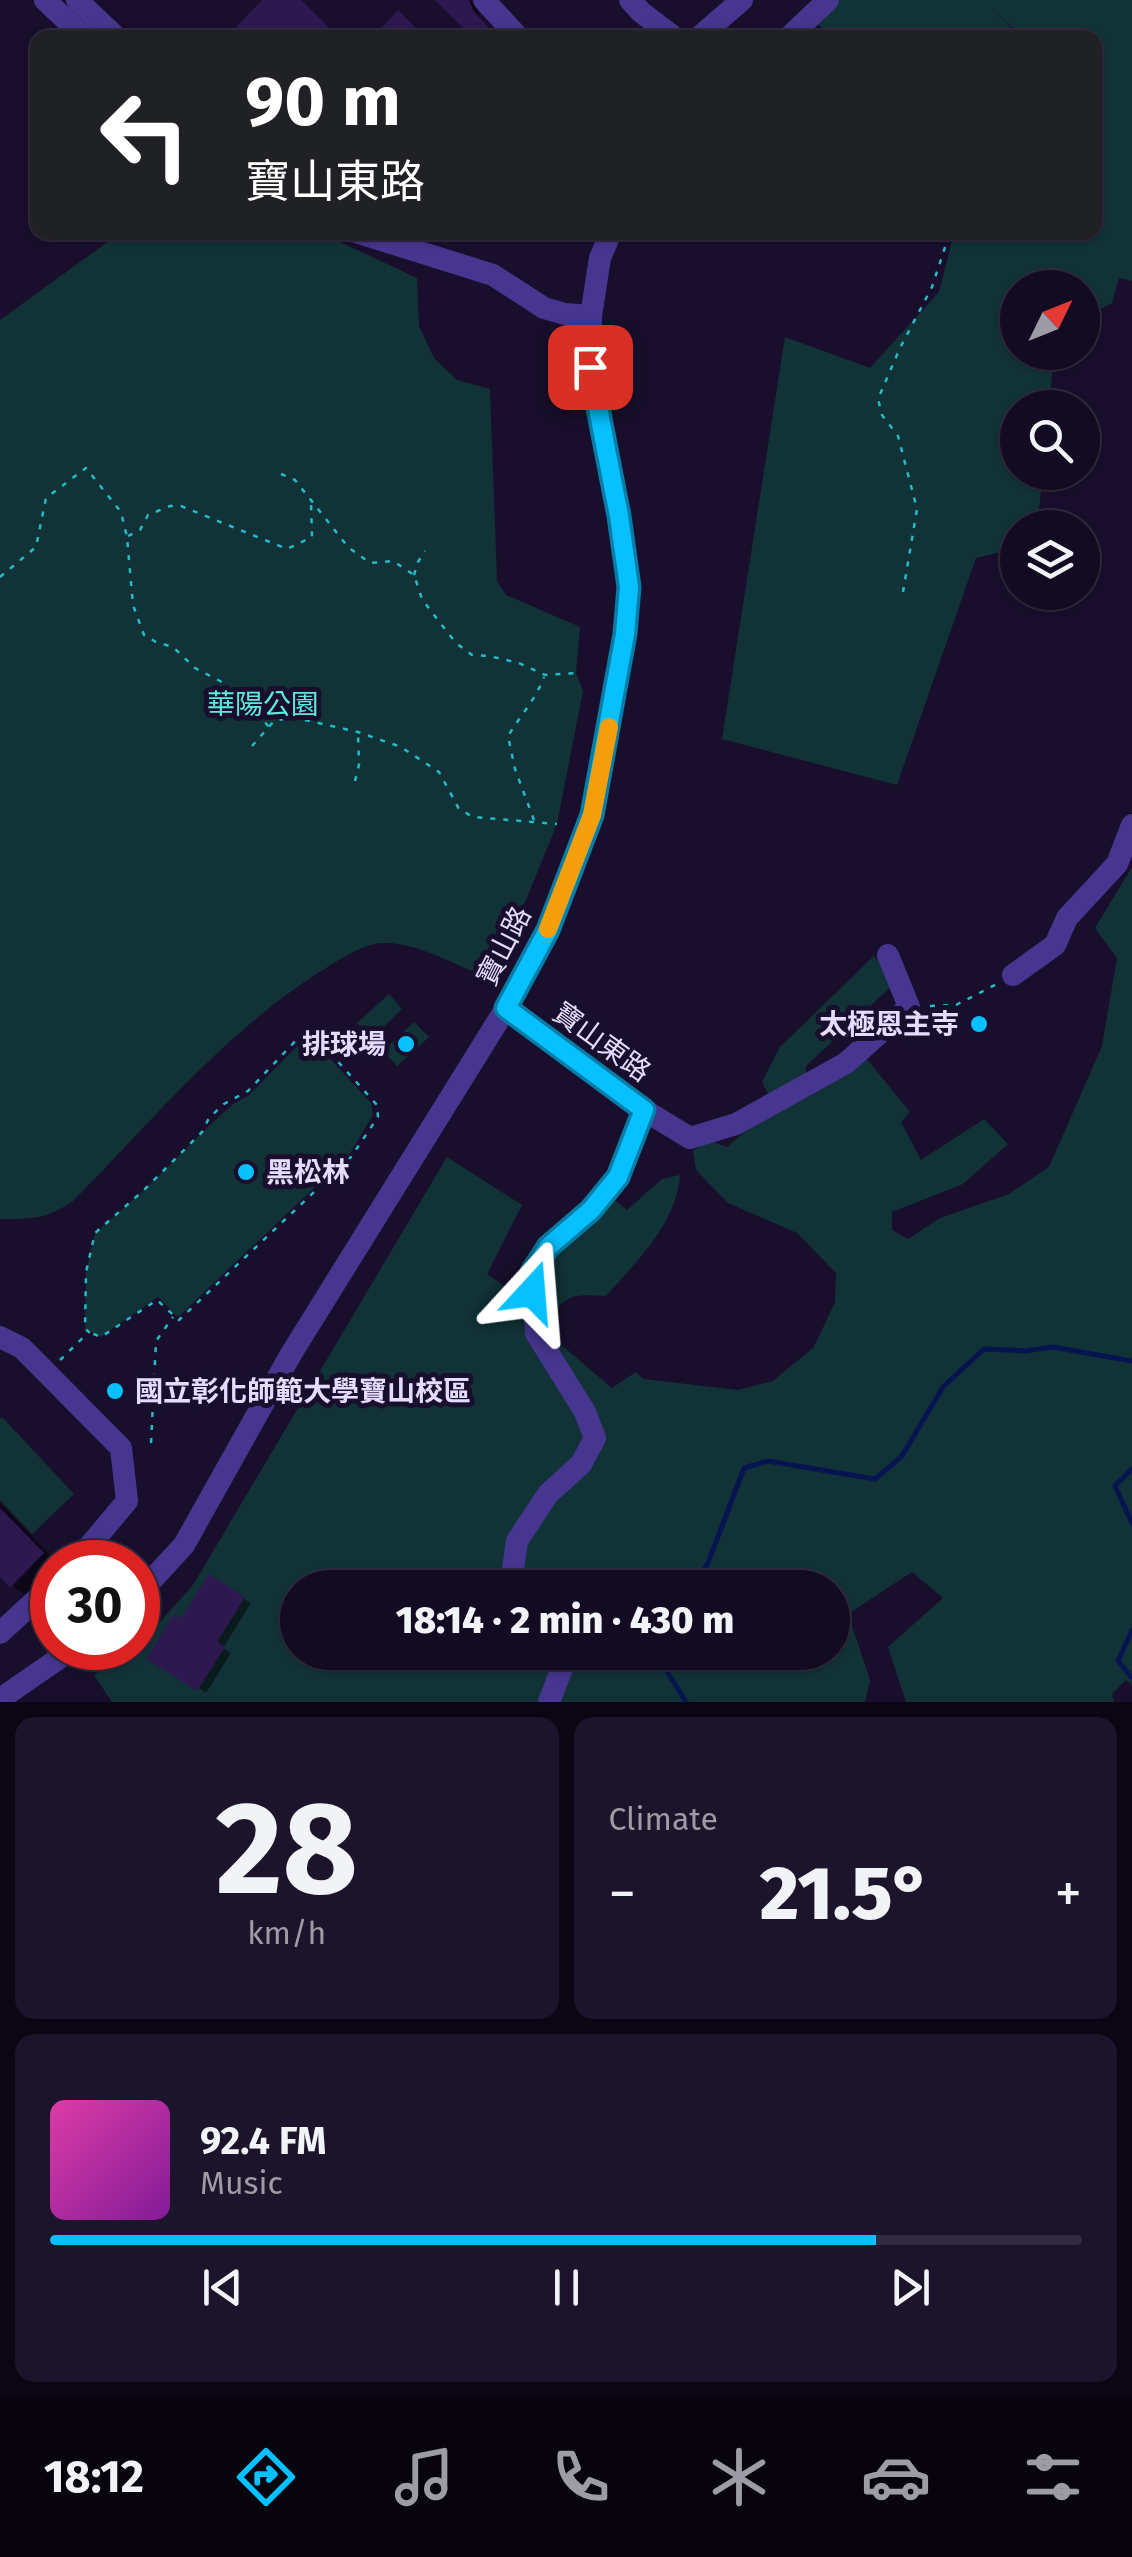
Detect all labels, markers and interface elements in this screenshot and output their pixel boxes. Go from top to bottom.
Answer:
text: 90 m [245,60,401,144]
icon: left [80,70,210,200]
text: 寶山東路 [245,155,425,209]
north arrow [1000,270,1100,370]
map controls [1000,270,1100,610]
pin [548,325,633,410]
icon: arrive [563,340,618,395]
button: search [1000,390,1100,490]
button: layers [1000,510,1100,610]
park label: 華陽公園 [207,688,319,721]
street label: 寶山路 [470,901,538,991]
street label: 寶山東路 [547,996,657,1088]
place label: 太極恩主寺 [819,1008,959,1041]
marker: 太極恩主寺 [968,1013,990,1035]
place label: 排球場 [302,1028,386,1061]
marker: 排球場 [395,1033,417,1055]
place label: 黑松林 [266,1156,350,1189]
marker: 黑松林 [235,1161,257,1183]
position arrow [480,1240,584,1344]
place label: 國立彰化師範大學寶山校區 [135,1375,471,1408]
marker: 國立彰化師範大學寶山校區 [104,1380,126,1402]
speed limit sign: 30 [30,1540,160,1670]
text: 18:14 · 2 min · 430 m [396,1597,734,1643]
text: 28 [215,1771,358,1927]
text: Climate [609,1800,718,1838]
text: 21.5° [760,1849,931,1939]
text: − [609,1861,636,1927]
text: + [1055,1861,1082,1927]
text: km/h [247,1914,326,1952]
text: 92.4 FM [200,2118,326,2164]
text: Music [200,2164,283,2202]
icon: previous [195,2260,250,2315]
icon: pause [539,2260,594,2315]
icon: next [883,2260,938,2315]
icon: directions [231,2442,301,2512]
icon: music [389,2442,459,2512]
icon: phone [546,2442,616,2512]
icon: climate [704,2442,774,2512]
icon: car [861,2442,931,2512]
icon: filters [1018,2442,1088,2512]
text: 18:12 [44,2450,144,2504]

